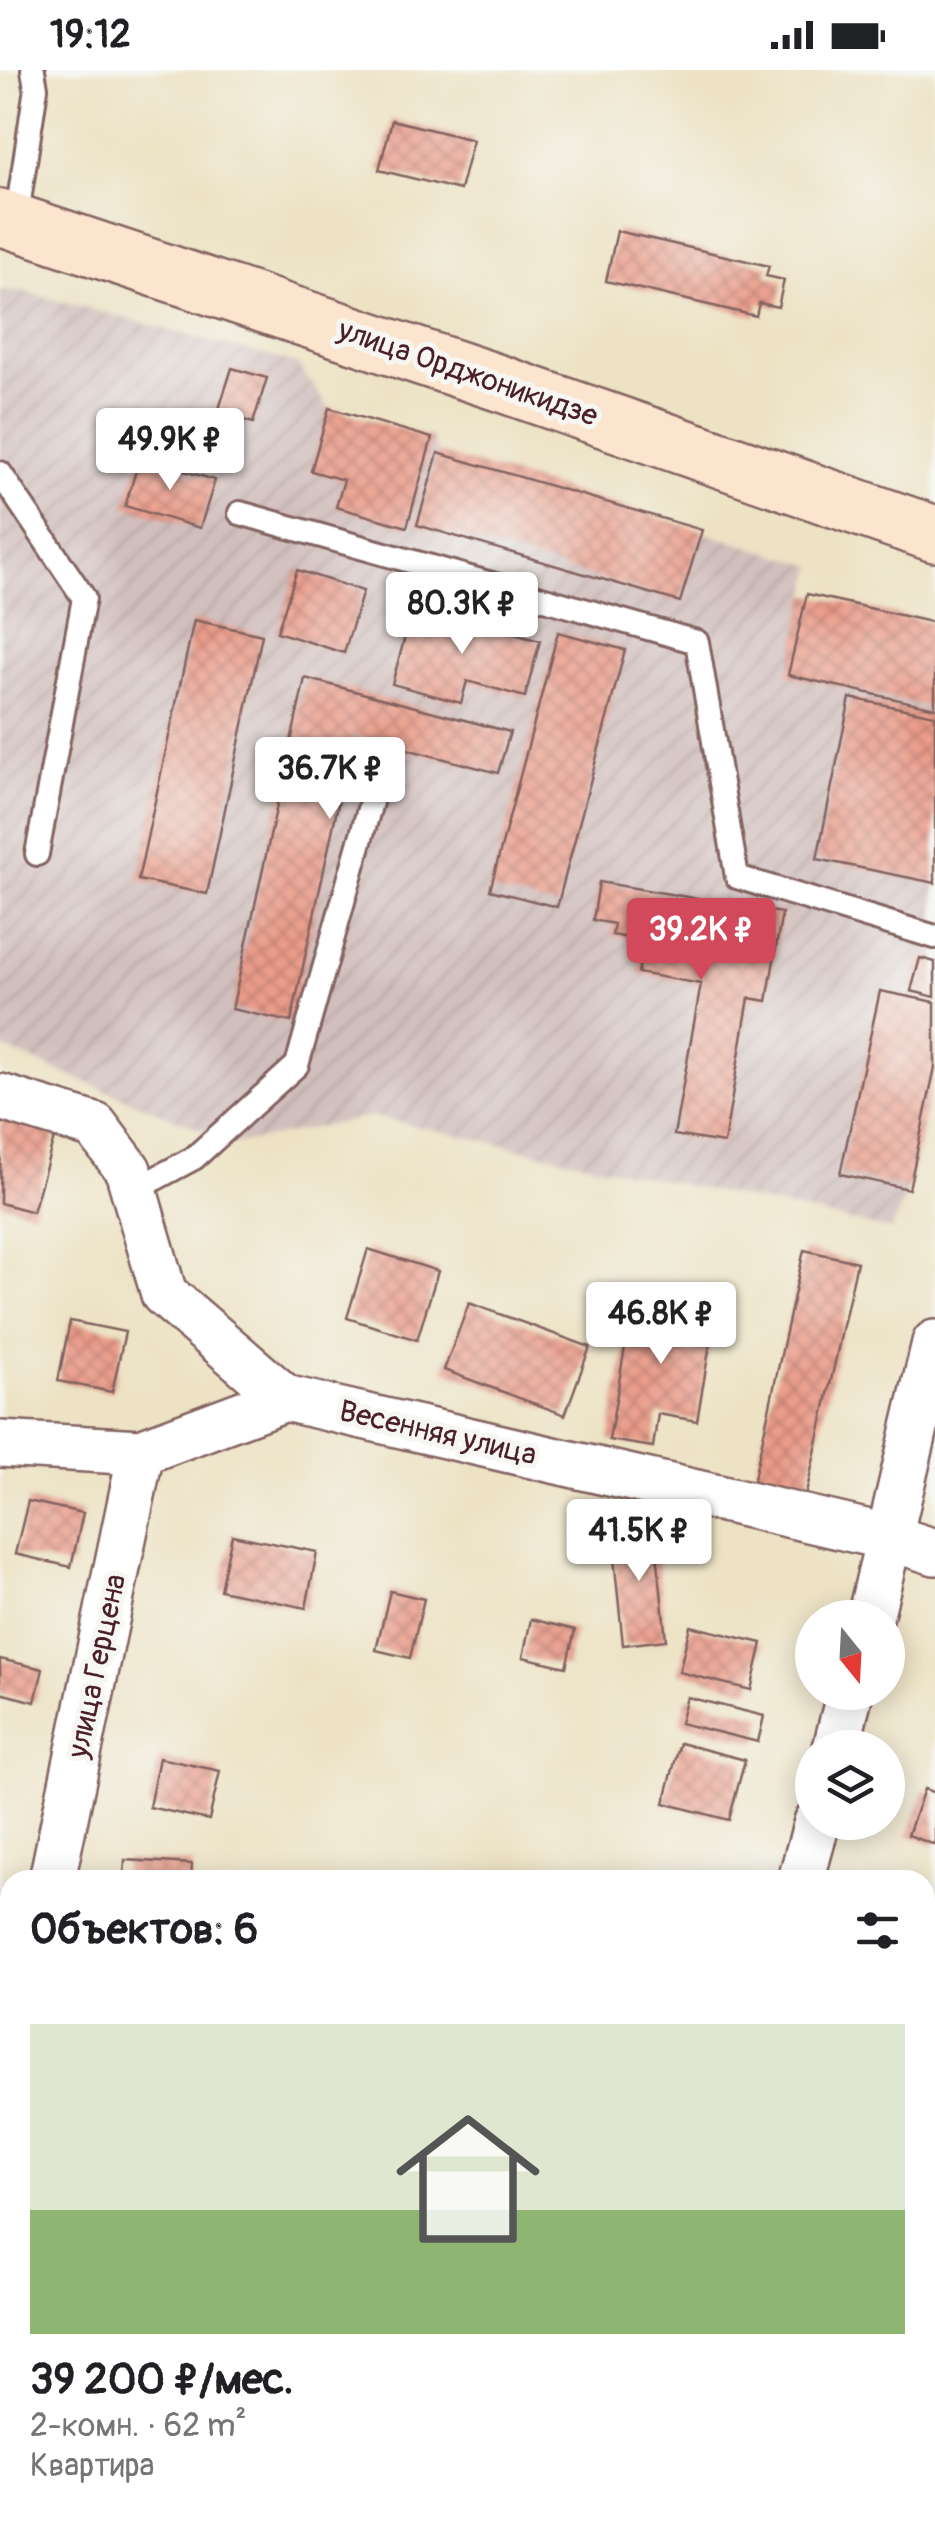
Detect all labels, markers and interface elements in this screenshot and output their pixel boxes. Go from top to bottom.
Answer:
text: 19:12 [50,11,131,59]
street label: улица Орджоникидзе [332,311,603,435]
pin: 49.9K ₽ [78,408,262,493]
text: 49.9K ₽ [118,420,222,460]
pin: 80.3K ₽ [370,572,554,657]
text: 80.3K ₽ [408,584,516,624]
pin: 36.7K ₽ [238,737,422,822]
text: 36.7K ₽ [277,749,383,789]
pin: 39.2K ₽ [609,898,793,983]
text: 39.2K ₽ [649,910,753,950]
pin: 46.8K ₽ [569,1282,753,1367]
text: 46.8K ₽ [608,1294,714,1334]
street label: Весенняя улица [336,1392,540,1474]
pin: 41.5K ₽ [547,1499,731,1584]
text: 41.5K ₽ [589,1511,689,1551]
street label: улица Герцена [59,1571,135,1762]
north arrow [795,1600,905,1710]
map controls [795,1600,905,1840]
button: layers [795,1730,905,1840]
icon: filters [850,1903,905,1958]
text: Объектов: 6 [30,1904,258,1956]
icon: home [378,2089,558,2269]
text: 39 200 ₽/мес. [30,2354,293,2406]
text: 2-комн. · 62 m² [30,2406,246,2446]
text: Квартира [30,2446,154,2486]

